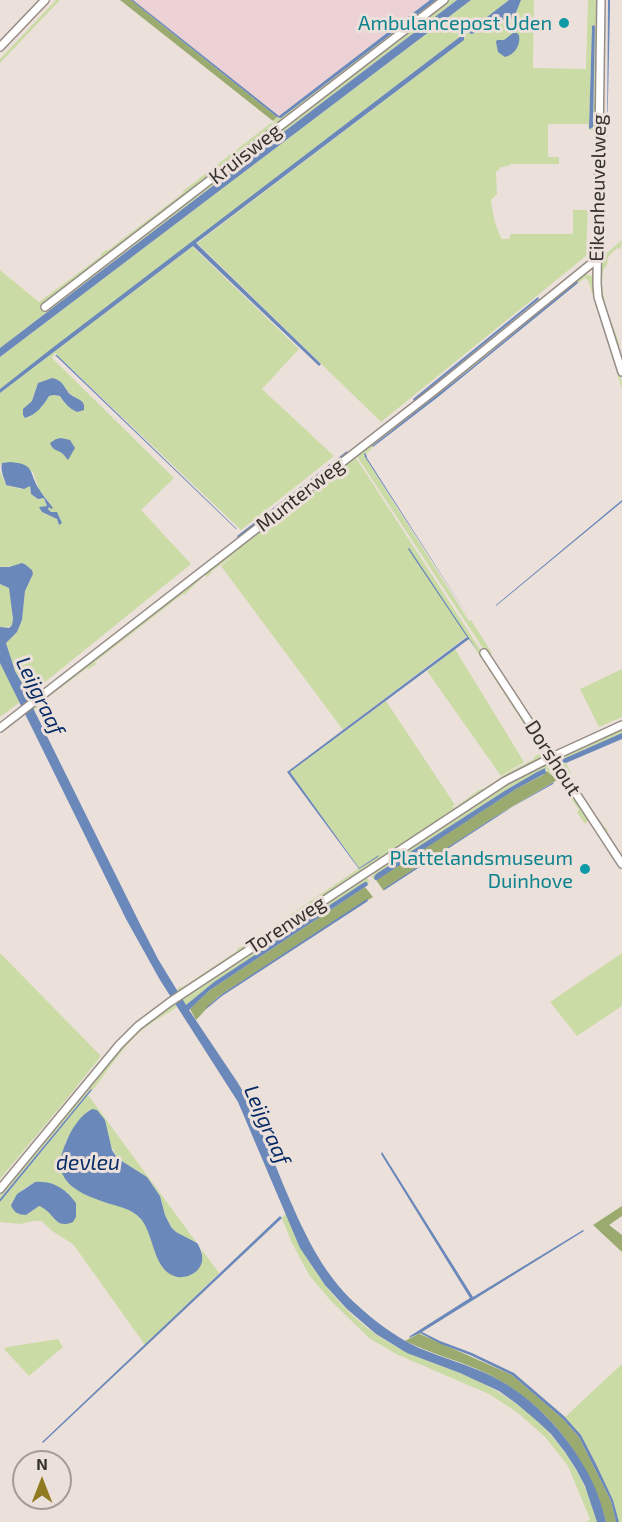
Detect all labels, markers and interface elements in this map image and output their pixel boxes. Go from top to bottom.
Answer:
place label: Ambulancepost Uden [358,11,552,35]
marker: Ambulancepost Uden [557,16,571,30]
street label: Eikenheuvelweg [585,114,611,262]
street label: Kruisweg [204,118,286,190]
street label: Munterweg [251,453,349,537]
water label: Leijgraaf [10,653,70,739]
street label: Dorshout [520,716,586,800]
place label: Plattelandsmuseum Duinhove [389,846,573,893]
marker: Plattelandsmuseum Duinhove [578,862,592,876]
street label: Torenweg [242,891,330,959]
water label: Leijgraaf [238,1081,296,1169]
water label: devleu [56,1150,120,1176]
north arrow [12,1450,72,1510]
text: N [36,1454,48,1473]

